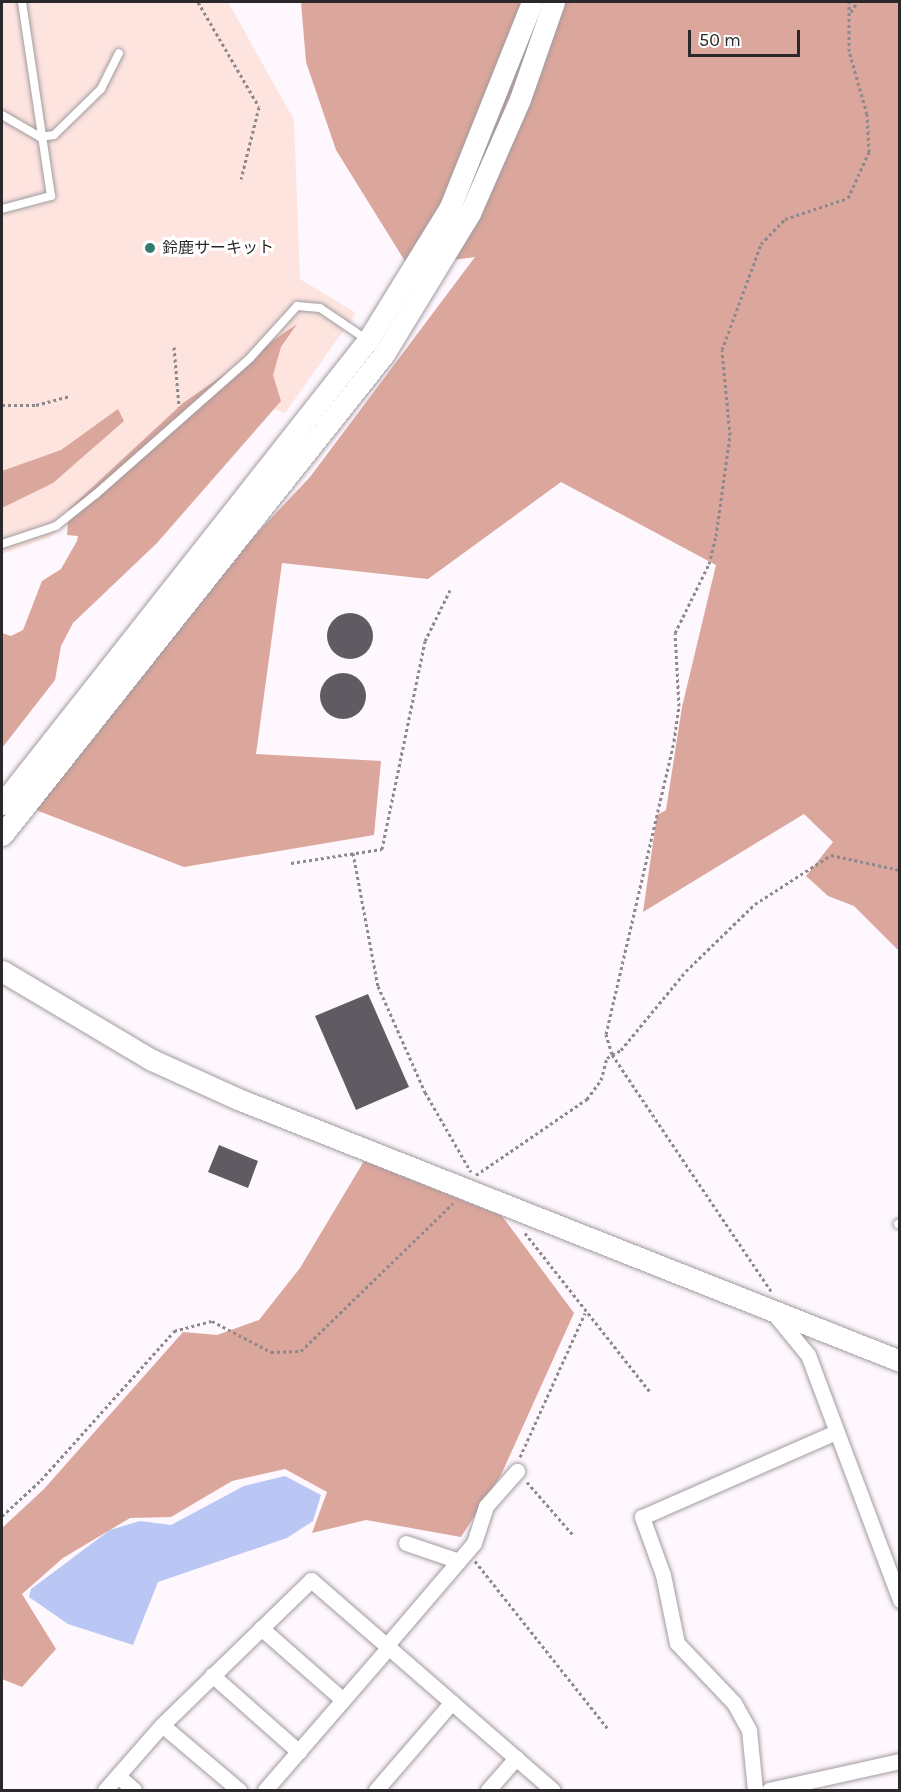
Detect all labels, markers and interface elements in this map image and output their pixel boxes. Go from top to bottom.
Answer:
scale bar [691,18,804,56]
text: 50 m [699,29,741,51]
place label: 鈴鹿サーキット [162,238,274,258]
marker: 鈴鹿サーキット [143,241,157,255]

